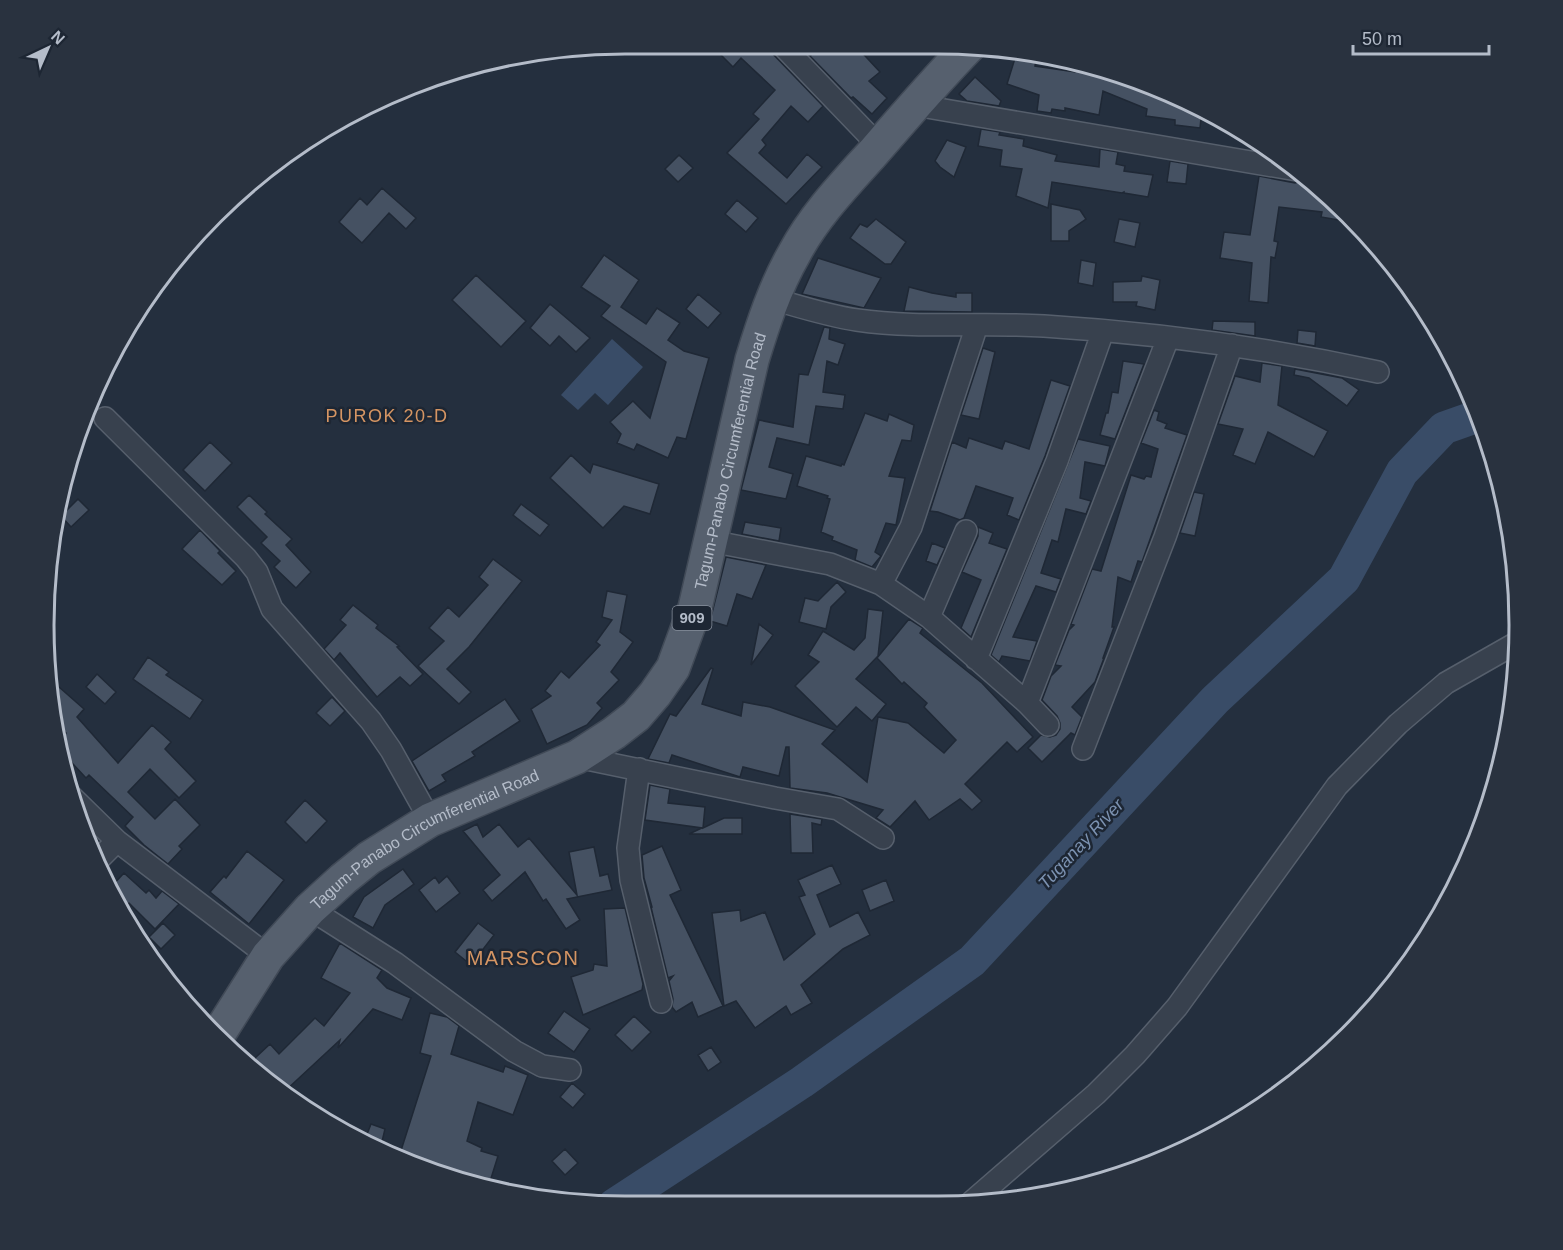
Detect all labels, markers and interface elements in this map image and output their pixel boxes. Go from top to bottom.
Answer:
north arrow [18,18,78,78]
scale bar [1353,18,1490,56]
text: N [48,27,68,48]
text: 50 m [1362,29,1402,49]
street label: Tagum-Panabo Circumferential Road [692,330,769,591]
district label: PUROK 20-D [325,406,449,426]
road number: 909 [672,606,712,630]
street label: Tagum-Panabo Circumferential Road [307,766,541,913]
water label: Tuganay River [1034,794,1128,893]
district label: MARSCON [467,947,579,969]

